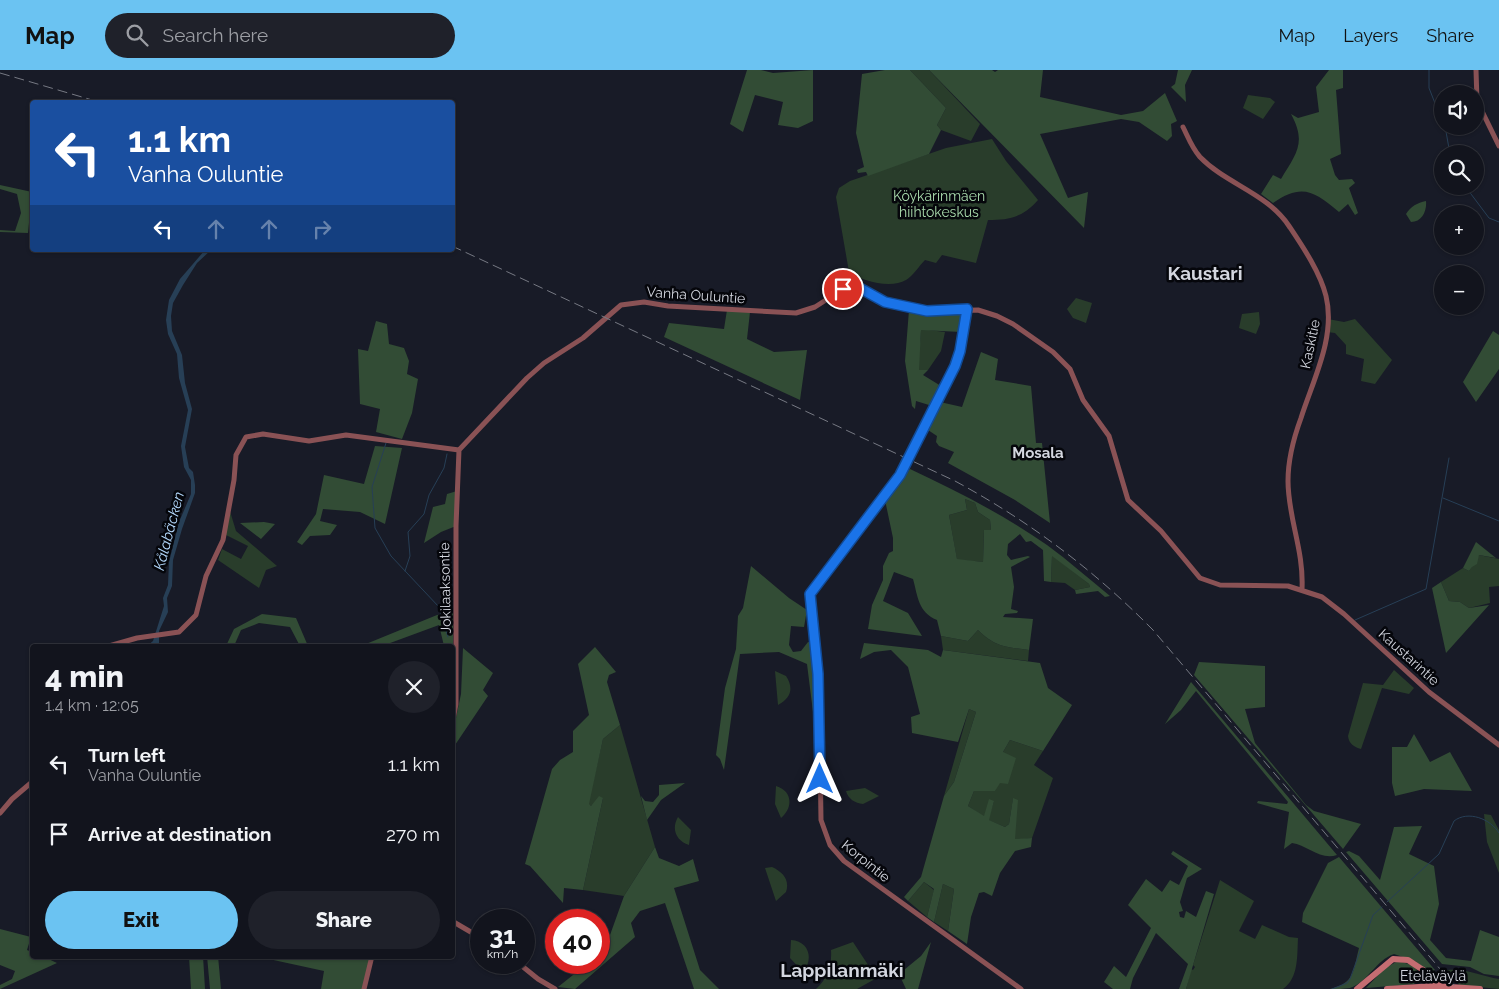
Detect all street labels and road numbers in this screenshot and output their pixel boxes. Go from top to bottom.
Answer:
street label: Vanha Ouluntie [646,284,746,306]
street label: Kaskitie [1297,318,1323,370]
street label: Jokilaaksontie [436,542,454,634]
street label: Kaustarintie [1375,626,1443,688]
street label: Korpintie [839,837,893,885]
street label: Eteläväylä [1400,968,1466,984]

